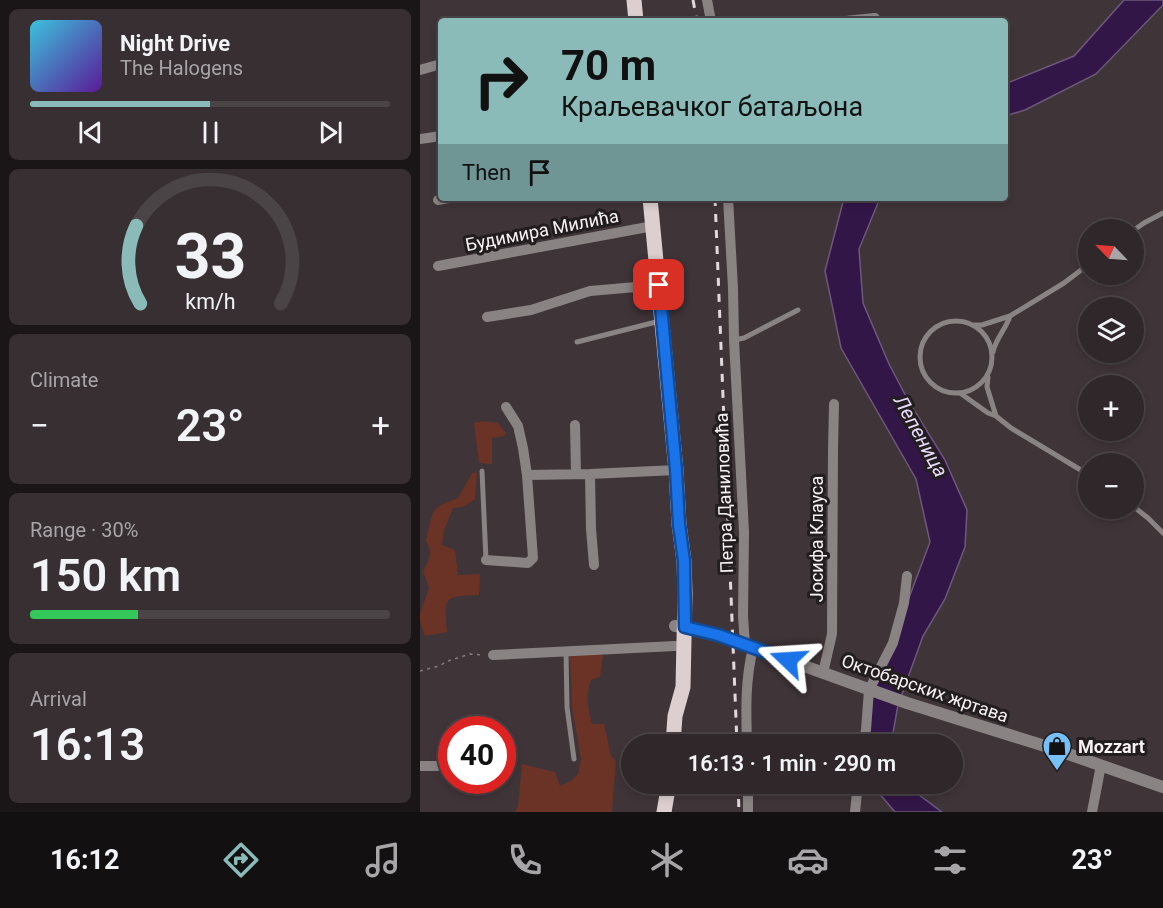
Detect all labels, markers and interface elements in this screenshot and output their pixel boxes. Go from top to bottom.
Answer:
text: Night Drive [120,31,230,56]
text: 70 m [561,41,656,90]
icon: right [462,42,540,120]
text: The Halogens [120,56,243,80]
text: Краљевачког батаљона [561,91,863,123]
icon: previous [74,116,107,149]
icon: pause [194,116,227,149]
icon: next [314,116,347,149]
icon: arrive [523,156,556,189]
text: Then [462,160,511,185]
street label: Будимира Милића [464,205,620,255]
north arrow [1078,219,1144,285]
map controls [1078,219,1144,519]
text: 33 [174,220,246,293]
pin [633,259,684,310]
icon: arrive [642,268,675,301]
text: km/h [185,289,235,314]
button: layers [1078,297,1144,363]
text: Climate [30,368,98,392]
button: + [1078,375,1144,441]
water label: Лепеница [888,390,953,481]
text: 23° [176,399,244,452]
text: − [30,406,49,445]
text: + [371,406,390,445]
street label: Петра Даниловића [711,412,737,574]
button: − [1078,453,1144,519]
street label: Јосифа Клауса [806,476,827,602]
text: Range · 30% [30,518,138,542]
text: 150 km [30,549,181,602]
position arrow [756,628,820,692]
street label: Октобарских жртава [839,650,1011,726]
text: Arrival [30,687,87,711]
speed limit sign: 40 [438,716,516,794]
text: 16:13 [30,718,145,771]
shop icon: Mozzart [1041,730,1073,772]
place label: Mozzart [1078,736,1145,757]
text: 16:13 · 1 min · 290 m [688,751,896,776]
icon: directions [220,839,262,881]
icon: music [362,839,404,881]
icon: phone [504,839,546,881]
icon: climate [646,839,688,881]
icon: car [787,839,829,881]
icon: filters [929,839,971,881]
text: 16:12 [50,844,120,876]
text: 23° [1071,844,1113,876]

